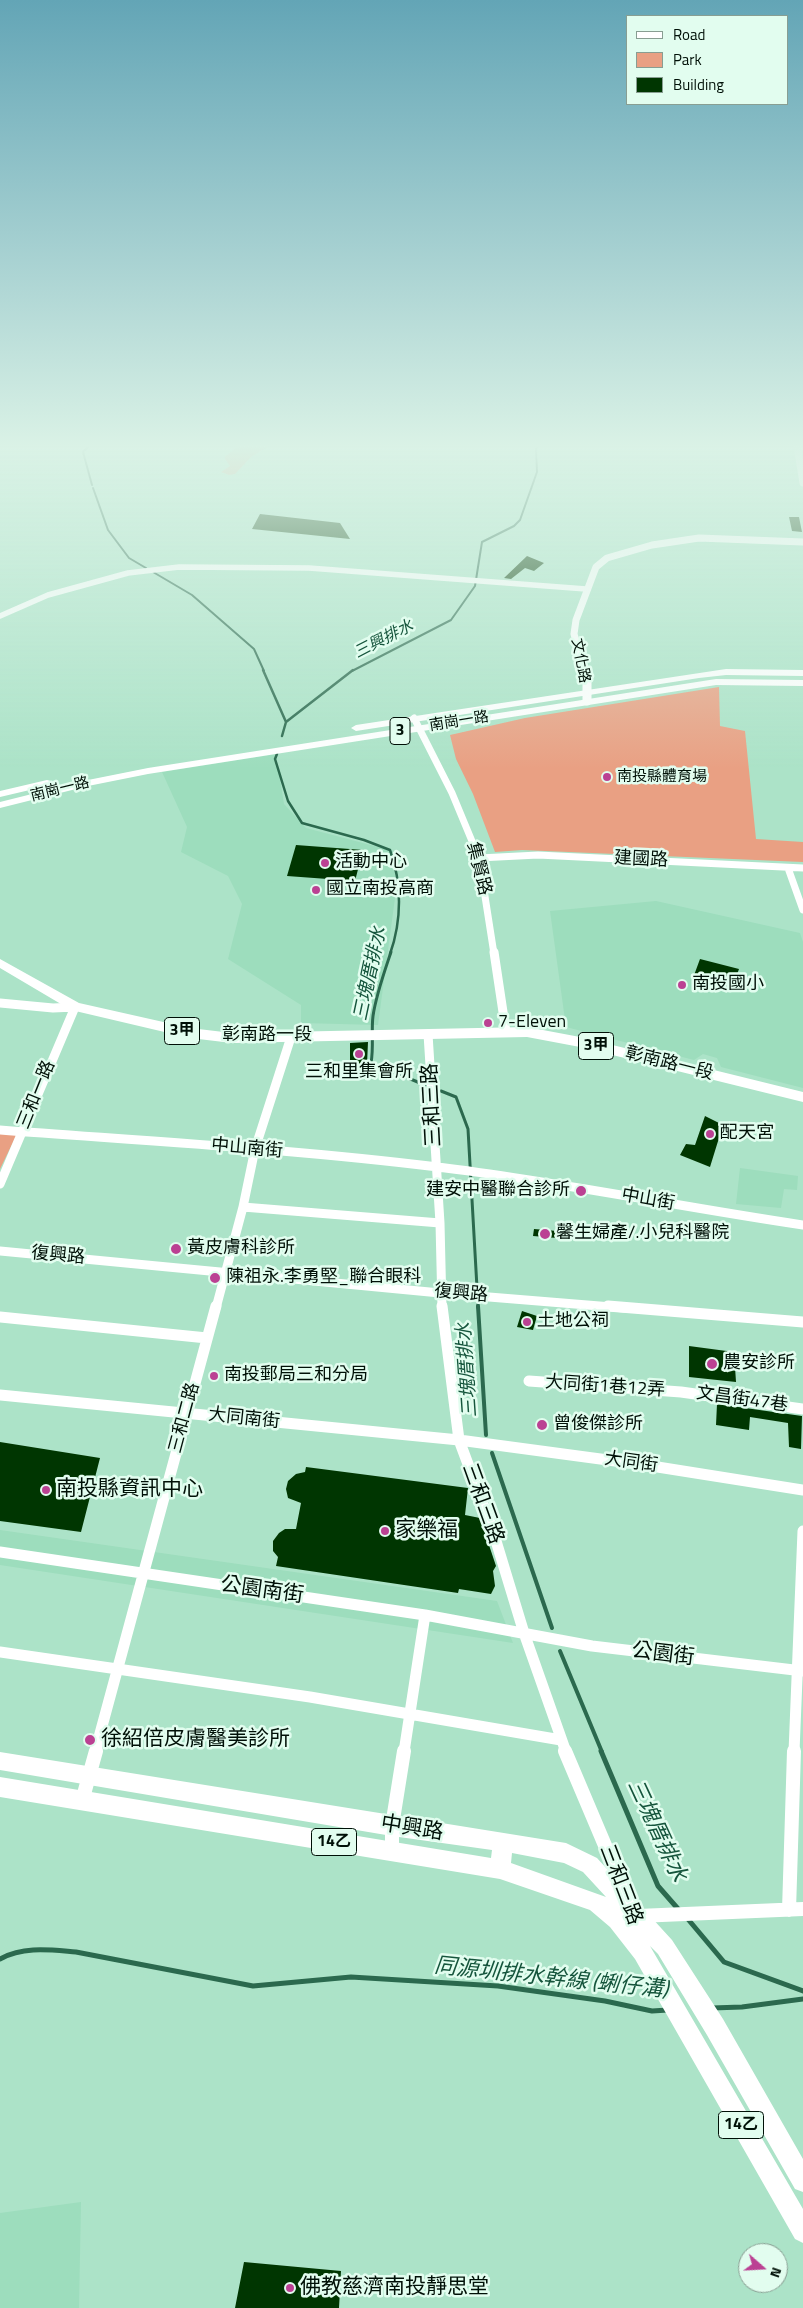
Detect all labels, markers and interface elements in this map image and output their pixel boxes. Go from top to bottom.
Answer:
legend [626,15,788,105]
text: Road [673,23,705,46]
text: Park [673,48,702,71]
text: Building [673,73,724,96]
water label: 三興排水 [351,617,417,663]
street label: 文化路 [567,637,593,685]
street label: 南崗一路 [428,708,490,736]
road number: 3 [390,718,410,744]
place label: 南投縣體育場 [617,768,707,786]
marker: 南投縣體育場 [601,771,613,783]
street label: 南崗一路 [29,774,91,806]
street label: 集賢路 [461,840,495,898]
street label: 建國路 [613,848,669,872]
place label: 活動中心 [335,852,407,874]
marker: 活動中心 [319,857,331,869]
place label: 國立南投高商 [326,879,434,901]
marker: 國立南投高商 [310,884,322,896]
water label: 三塊厝排水 [350,925,392,1023]
place label: 南投國小 [692,974,764,996]
marker: 南投國小 [676,979,688,991]
place label: 7-Eleven [498,1012,566,1034]
marker: 7-Eleven [482,1017,494,1029]
road number: 3甲 [164,1018,200,1044]
street label: 彰南路一段 [222,1025,312,1047]
road number: 3甲 [578,1032,614,1060]
street label: 彰南路一段 [623,1043,715,1085]
marker: 三和里集會所 [353,1048,365,1060]
street label: 三和一路 [14,1058,60,1132]
place label: 三和里集會所 [305,1062,413,1084]
street label: 三和三路 [418,1062,448,1148]
place label: 配天宮 [720,1123,774,1145]
marker: 配天宮 [704,1128,716,1140]
street label: 中山南街 [210,1135,284,1163]
place label: 建安中醫聯合診所 [426,1180,570,1202]
marker: 建安中醫聯合診所 [574,1184,588,1198]
street label: 中山街 [620,1185,676,1215]
place label: 馨生婦產/.小兒科醫院 [556,1223,729,1245]
marker: 馨生婦產/.小兒科醫院 [538,1227,552,1241]
place label: 黃皮膚科診所 [187,1238,295,1260]
marker: 黃皮膚科診所 [169,1242,183,1256]
street label: 復興路 [30,1243,86,1269]
place label: 陳祖永.李勇堅_聯合眼科 [226,1267,421,1289]
marker: 陳祖永.李勇堅_聯合眼科 [208,1271,222,1285]
street label: 復興路 [433,1281,489,1307]
place label: 土地公祠 [537,1311,609,1333]
marker: 土地公祠 [521,1316,533,1328]
water label: 三塊厝排水 [453,1322,483,1418]
place label: 農安診所 [723,1353,795,1375]
marker: 農安診所 [705,1357,719,1371]
place label: 南投郵局三和分局 [224,1365,368,1387]
marker: 南投郵局三和分局 [208,1370,220,1382]
street label: 大同街1巷12弄 [544,1372,666,1402]
street label: 三和二路 [165,1380,205,1456]
street label: 文昌街47巷 [695,1383,789,1417]
street label: 大同南街 [207,1404,281,1434]
place label: 曾俊傑診所 [553,1414,643,1436]
marker: 曾俊傑診所 [535,1418,549,1432]
street label: 大同街 [603,1449,659,1477]
street label: 三和三路 [456,1460,508,1548]
place label: 南投縣資訊中心 [56,1477,203,1503]
marker: 南投縣資訊中心 [40,1484,52,1496]
place label: 家樂福 [395,1518,458,1544]
marker: 家樂福 [379,1525,391,1537]
street label: 公園南街 [219,1573,305,1609]
street label: 公園街 [630,1639,696,1671]
place label: 徐紹倍皮膚醫美診所 [101,1727,290,1753]
marker: 徐紹倍皮膚醫美診所 [83,1733,97,1747]
water label: 三塊厝排水 [621,1776,691,1886]
street label: 中興路 [379,1812,445,1846]
road number: 14乙 [312,1828,356,1855]
street label: 三和三路 [593,1841,647,1929]
water label: 同源圳排水幹線 (蜊仔溝) [433,1954,669,2004]
road number: 14乙 [718,2112,764,2138]
north arrow [738,2243,788,2293]
text: N [765,2265,788,2281]
place label: 佛教慈濟南投靜思堂 [300,2275,489,2301]
marker: 佛教慈濟南投靜思堂 [284,2282,296,2294]

